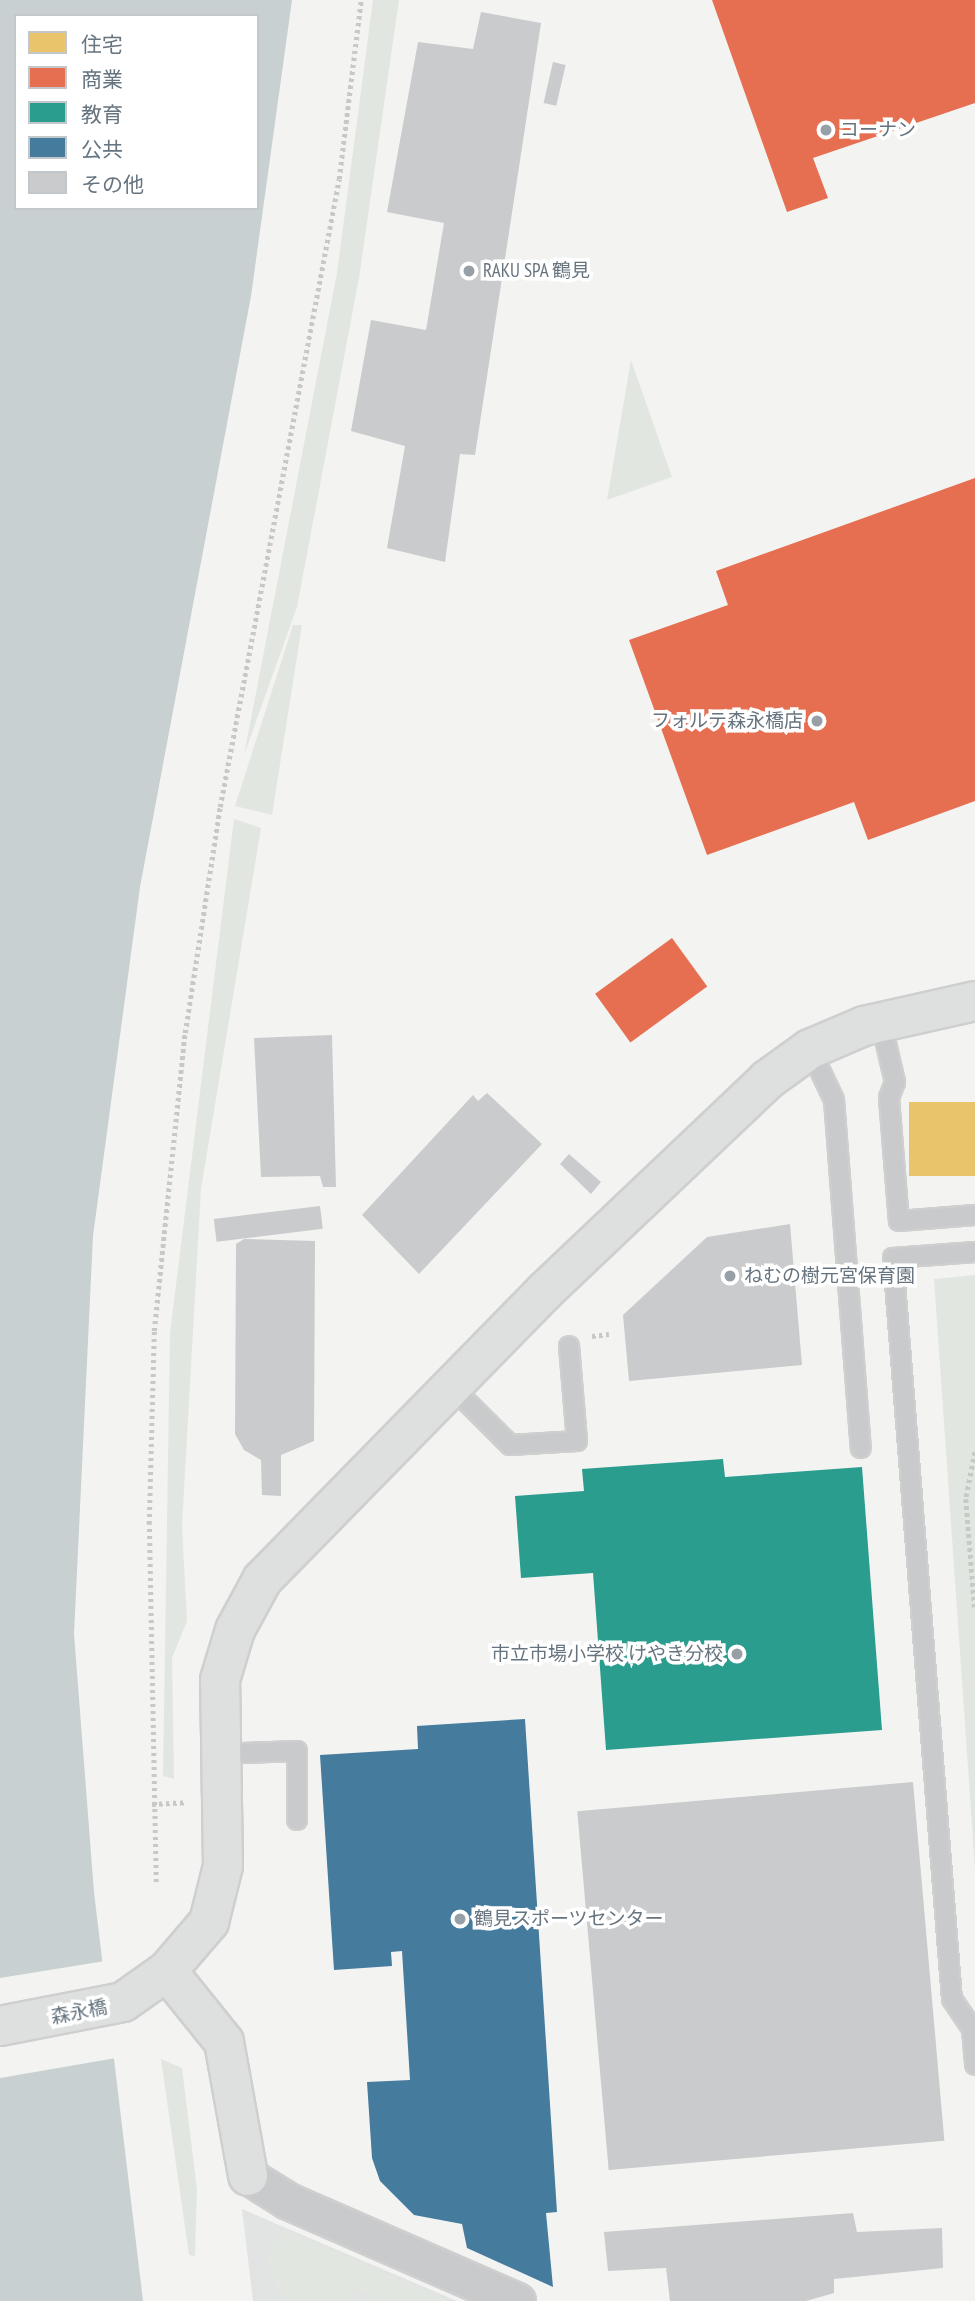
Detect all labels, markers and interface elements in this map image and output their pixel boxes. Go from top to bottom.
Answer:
legend [14,14,259,210]
text: 住宅 [81,31,123,58]
text: 商業 [81,66,123,93]
text: 教育 [81,101,123,128]
place label: コーナン [840,119,916,141]
marker: コーナン [818,122,834,138]
text: 公共 [81,136,123,163]
text: その他 [81,171,144,198]
place label: RAKU SPA 鶴見 [483,260,591,282]
marker: RAKU SPA 鶴見 [461,263,477,279]
place label: フォルテ森永橋店 [651,710,803,732]
marker: フォルテ森永橋店 [809,713,825,729]
place label: ねむの樹元宮保育園 [744,1265,915,1287]
marker: ねむの樹元宮保育園 [722,1268,738,1284]
place label: 市立市場小学校 けやき分校 [491,1643,723,1665]
marker: 市立市場小学校 けやき分校 [729,1646,745,1662]
place label: 鶴見スポーツセンター [474,1908,664,1930]
marker: 鶴見スポーツセンター [452,1911,468,1927]
street label: 森永橋 [49,1995,109,2029]

